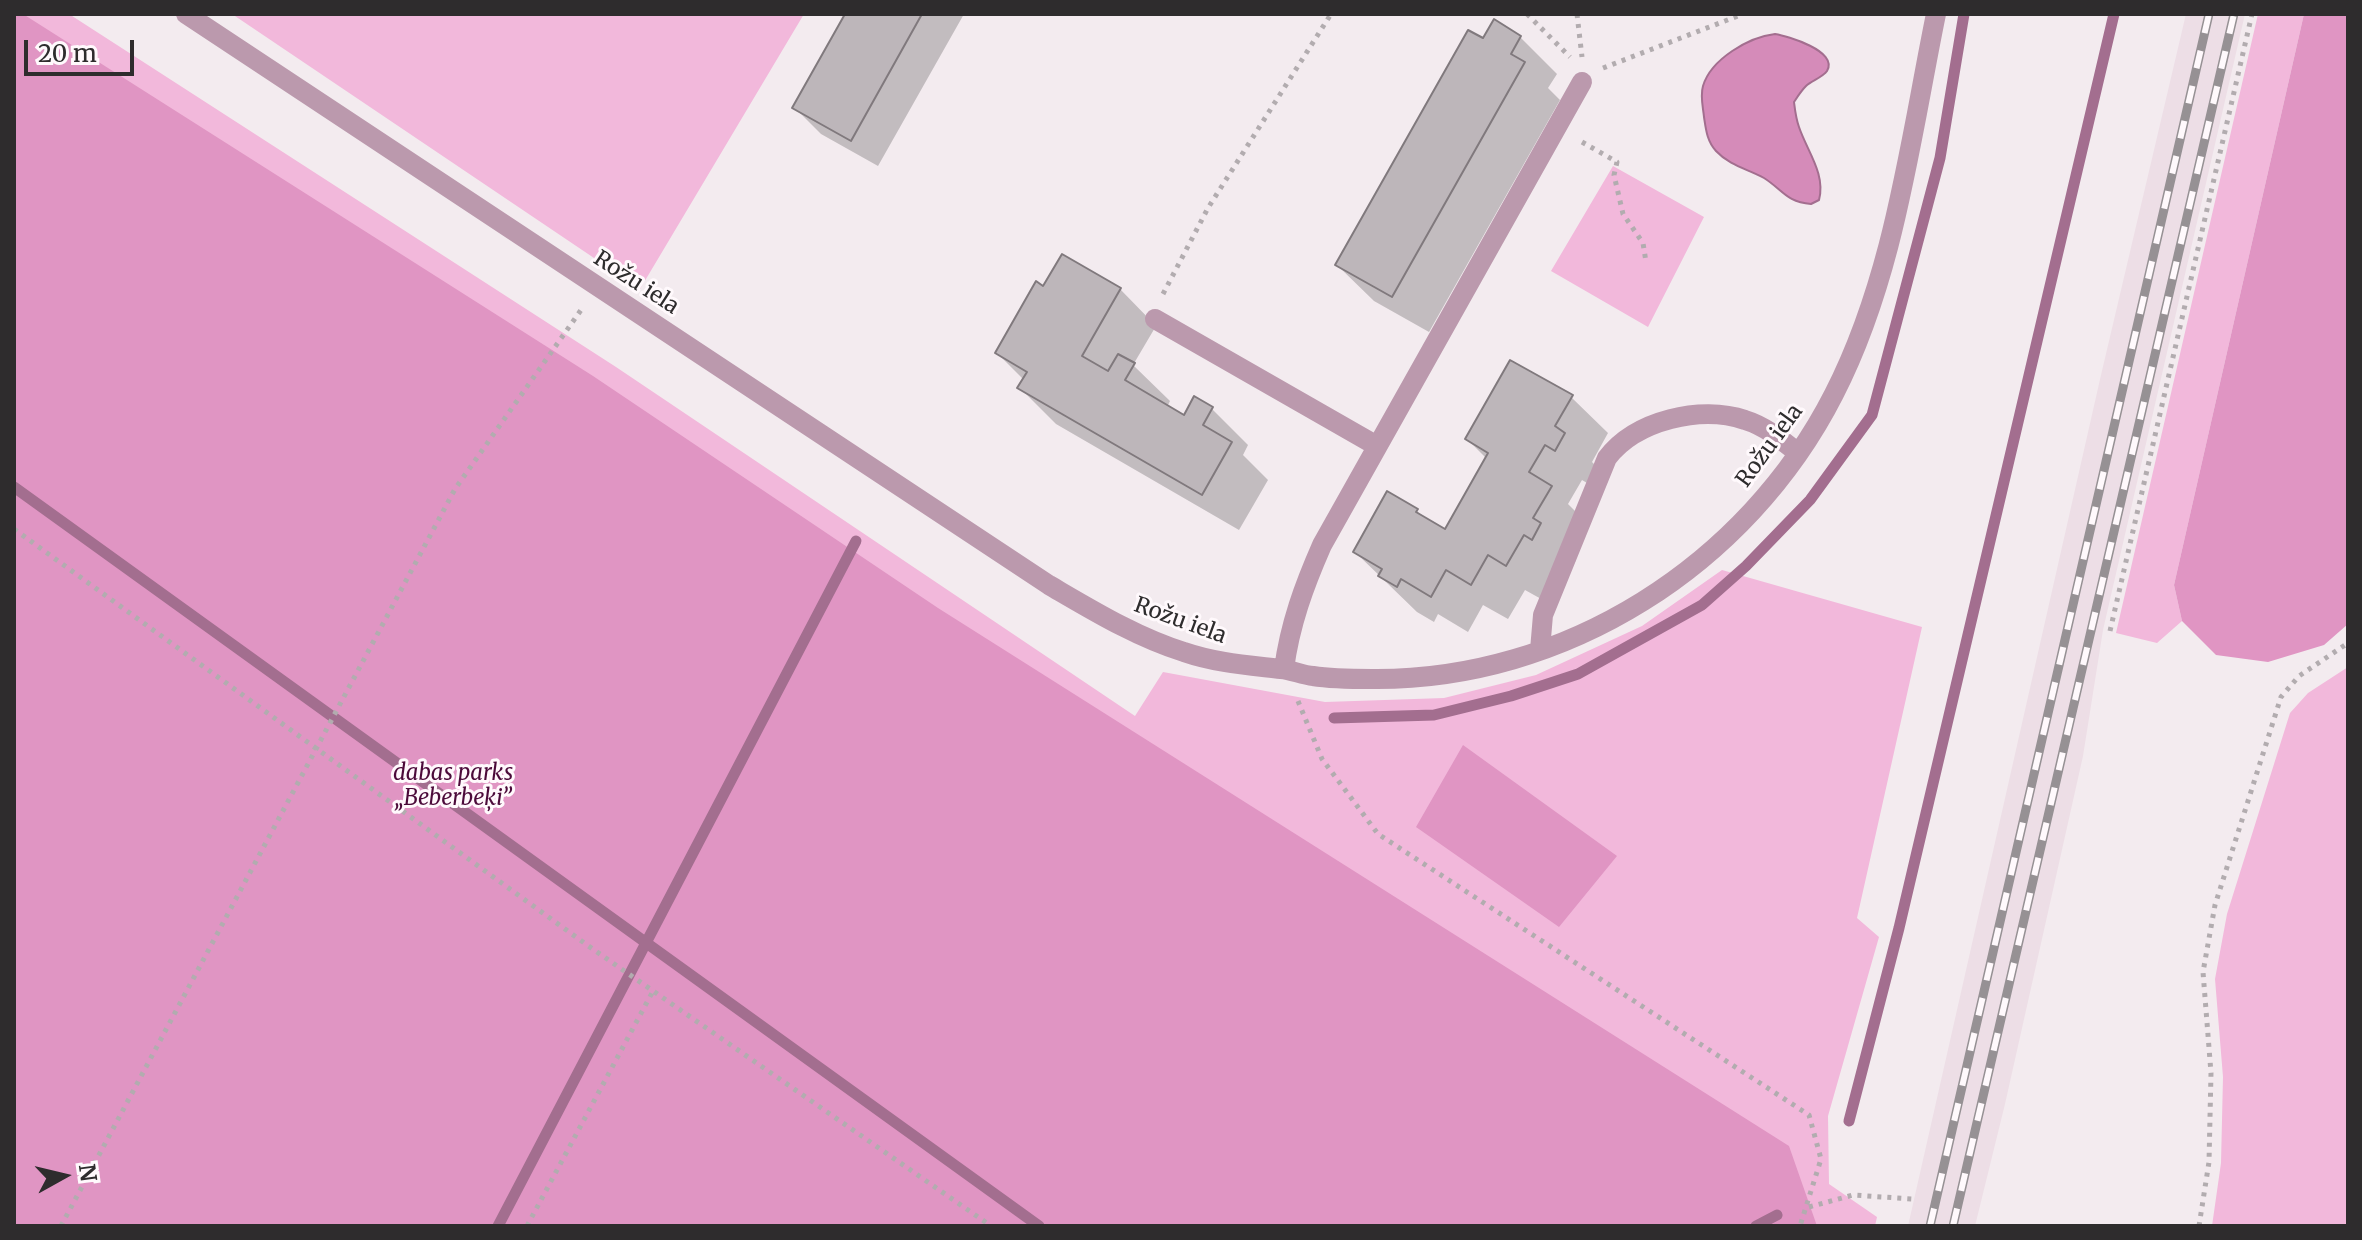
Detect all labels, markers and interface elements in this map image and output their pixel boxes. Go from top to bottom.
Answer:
scale bar [28,24,138,74]
text: 20 m [38,38,97,69]
street label: Rožu iela [589,246,683,320]
street label: Rožu iela [1731,399,1809,493]
street label: Rožu iela [1130,592,1230,650]
park label: dabas parks „Beberbeķi” [393,761,513,812]
north arrow [24,1136,104,1216]
text: N [73,1162,103,1183]

